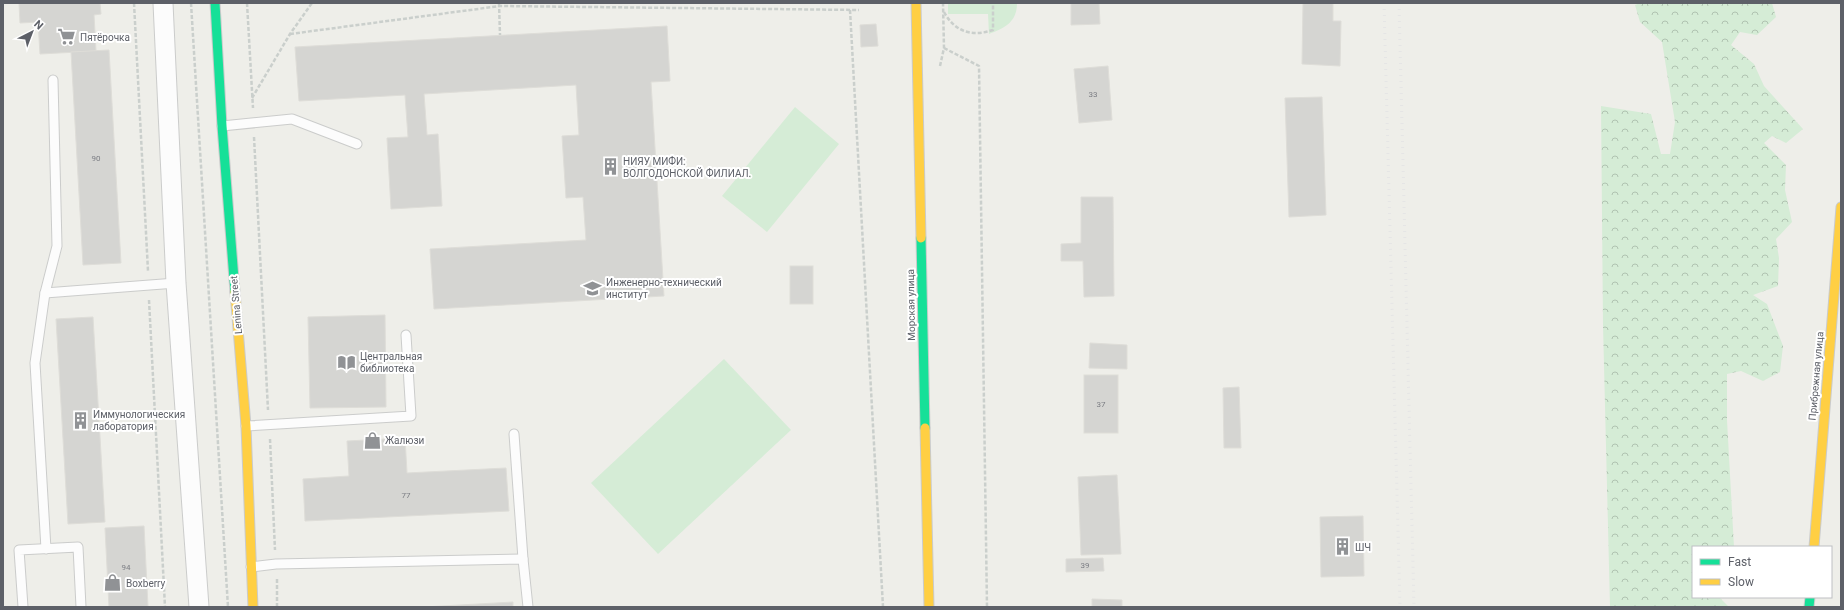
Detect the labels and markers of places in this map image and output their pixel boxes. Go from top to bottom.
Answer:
supermarket icon: Пятёрочка [57,27,77,47]
place label: Пятёрочка [80,32,130,43]
place label: НИЯУ МИФИ: ВОЛГОДОНСКОЙ ФИЛИАЛ. [623,155,751,179]
building icon: НИЯУ МИФИ: ВОЛГОДОНСКОЙ ФИЛИАЛ. [600,157,620,177]
place label: Инженерно-технический институт [606,277,722,300]
school or university icon: Инженерно-технический институт [583,278,603,298]
place label: Центральная библиотека [360,351,422,374]
library icon: Центральная библиотека [337,352,357,372]
place label: Иммунологическия лаборатория [93,409,185,432]
building icon: Иммунологическия лаборатория [70,410,90,430]
shop icon: Жалюзи [362,430,382,450]
place label: Жалюзи [385,435,425,446]
building icon: ШЧ [1332,537,1352,557]
place label: ШЧ [1355,542,1371,553]
shop icon: Boxberry [103,573,123,593]
place label: Boxberry [126,578,166,589]

